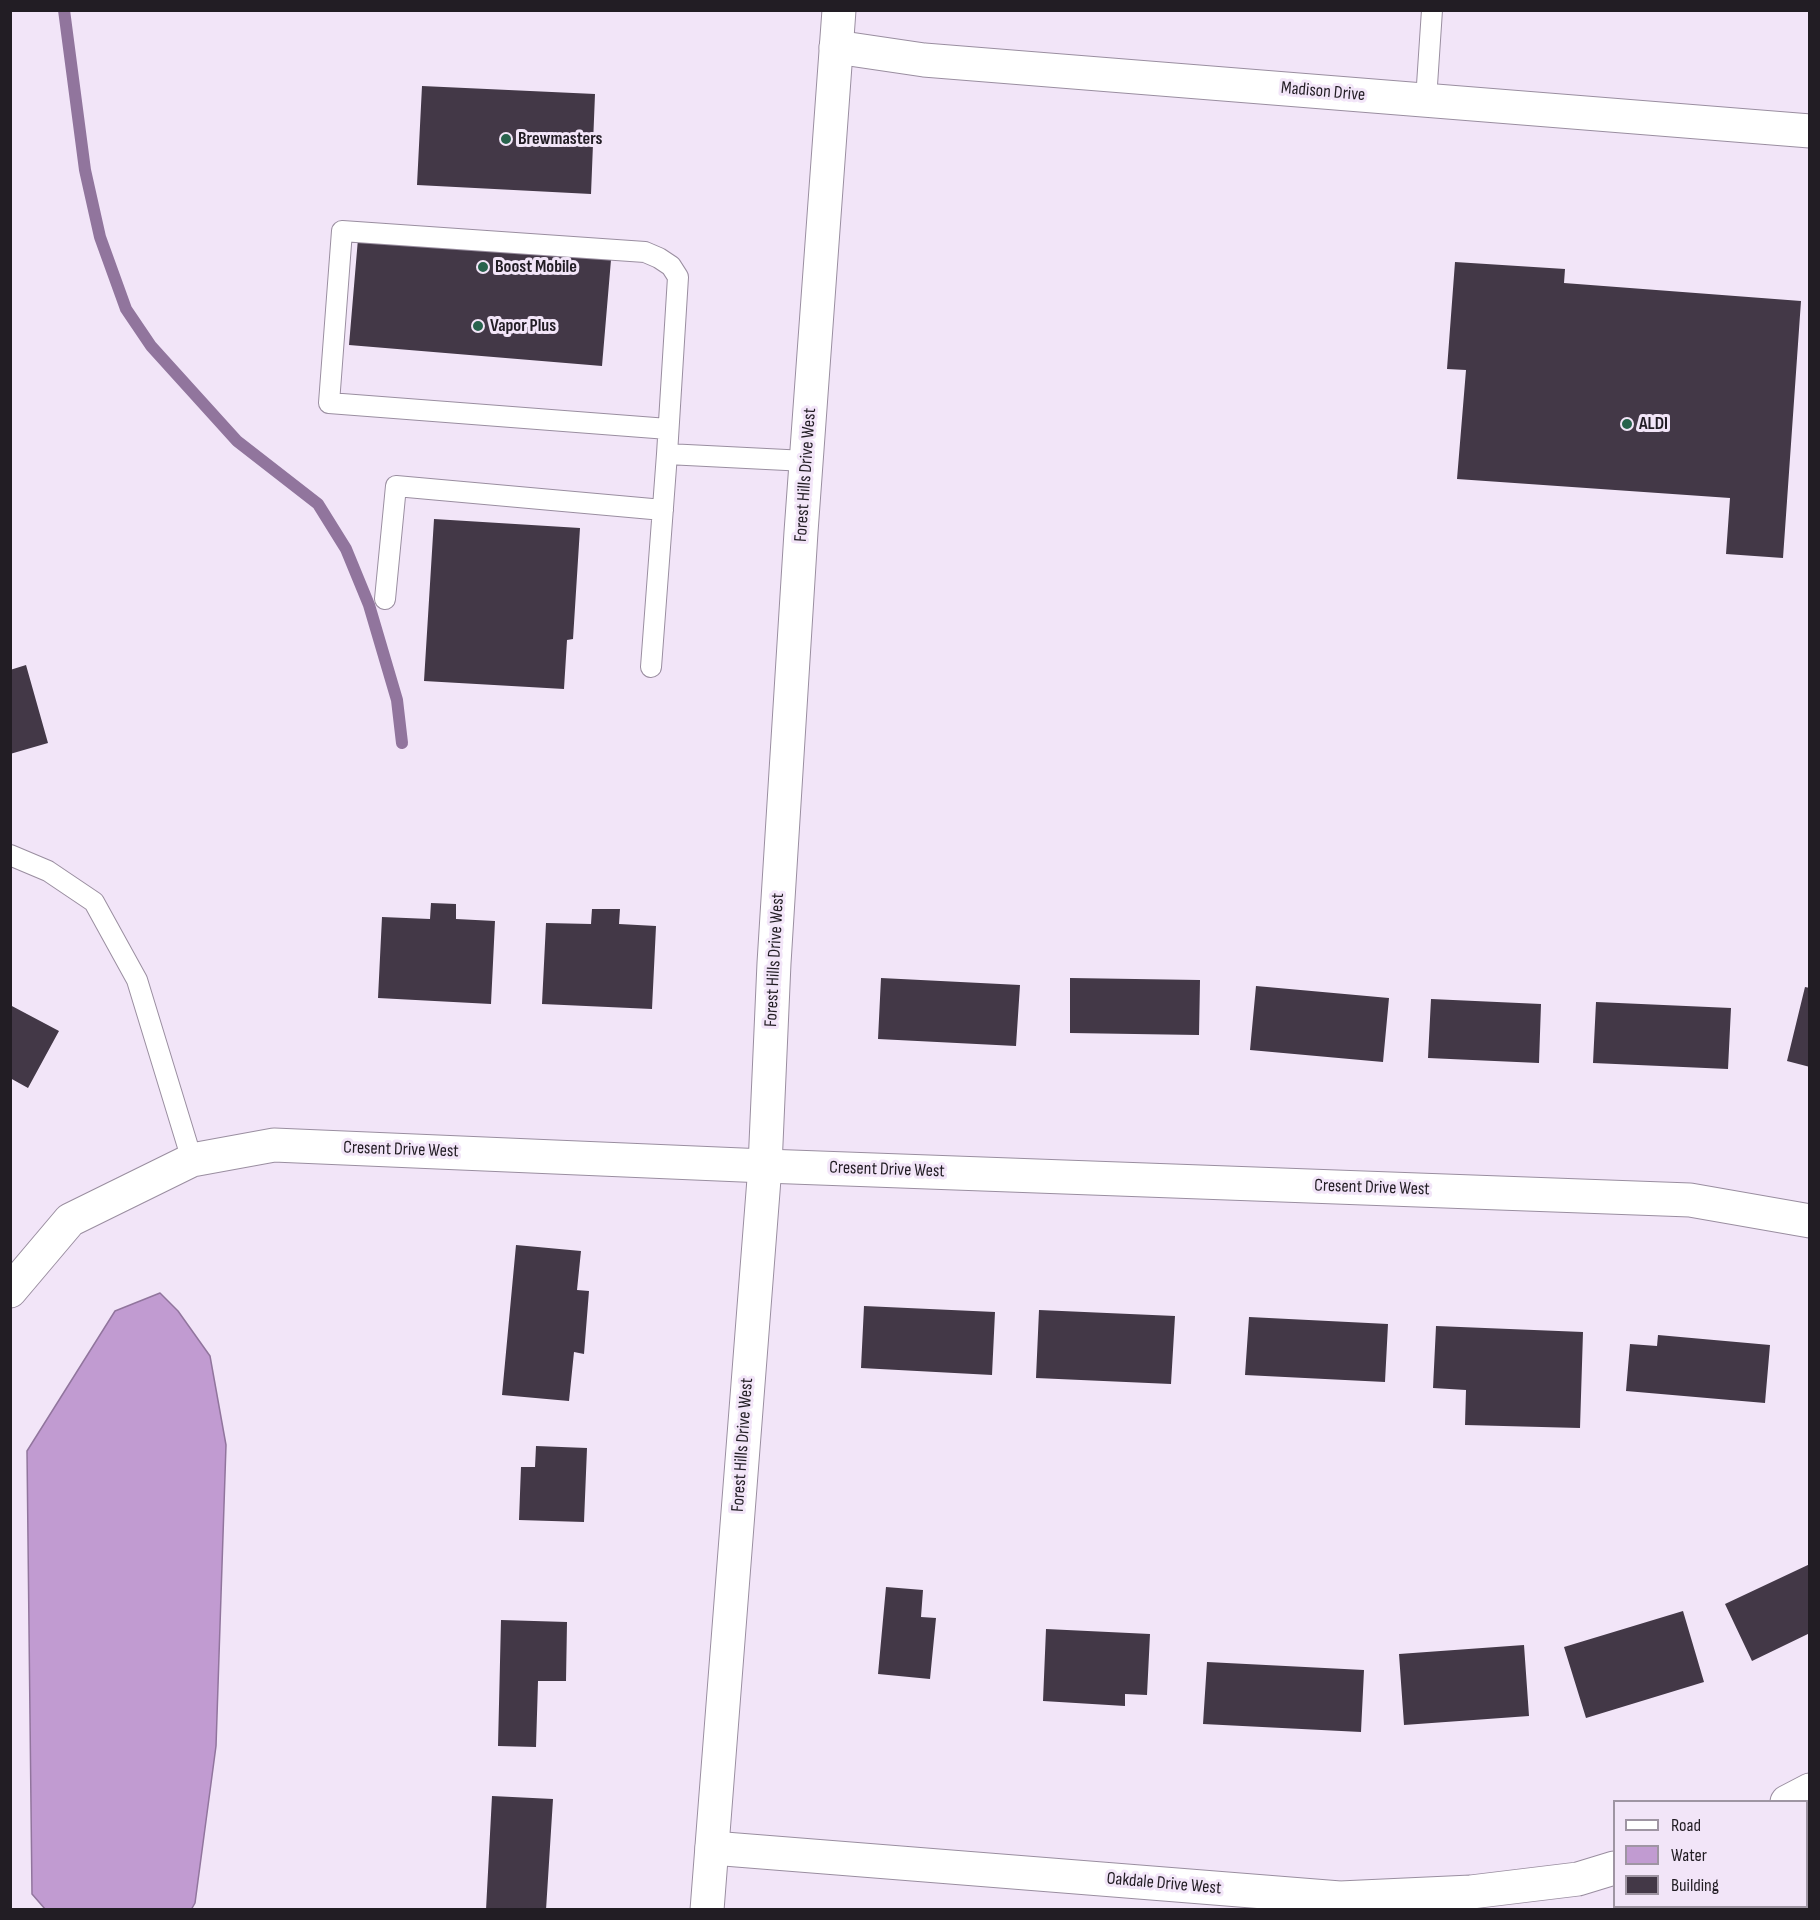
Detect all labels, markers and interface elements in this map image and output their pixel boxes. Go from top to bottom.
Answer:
street label: Madison Drive [1280,78,1366,106]
place label: Brewmasters [518,128,603,150]
marker: Brewmasters [499,132,513,146]
place label: Boost Mobile [495,256,577,278]
marker: Boost Mobile [476,260,490,274]
place label: Vapor Plus [490,315,556,337]
marker: Vapor Plus [471,319,485,333]
street label: Forest Hills Drive West [791,407,821,543]
place label: ALDI [1639,413,1668,435]
marker: ALDI [1620,417,1634,431]
street label: Forest Hills Drive West [761,892,789,1028]
street label: Cresent Drive West [343,1137,459,1163]
street label: Cresent Drive West [829,1157,945,1183]
street label: Cresent Drive West [1314,1175,1430,1201]
street label: Forest Hills Drive West [728,1377,758,1513]
legend [1613,1800,1808,1908]
text: Road [1671,1815,1701,1836]
text: Water [1671,1845,1707,1866]
street label: Oakdale Drive West [1106,1868,1222,1900]
text: Building [1671,1875,1719,1896]

